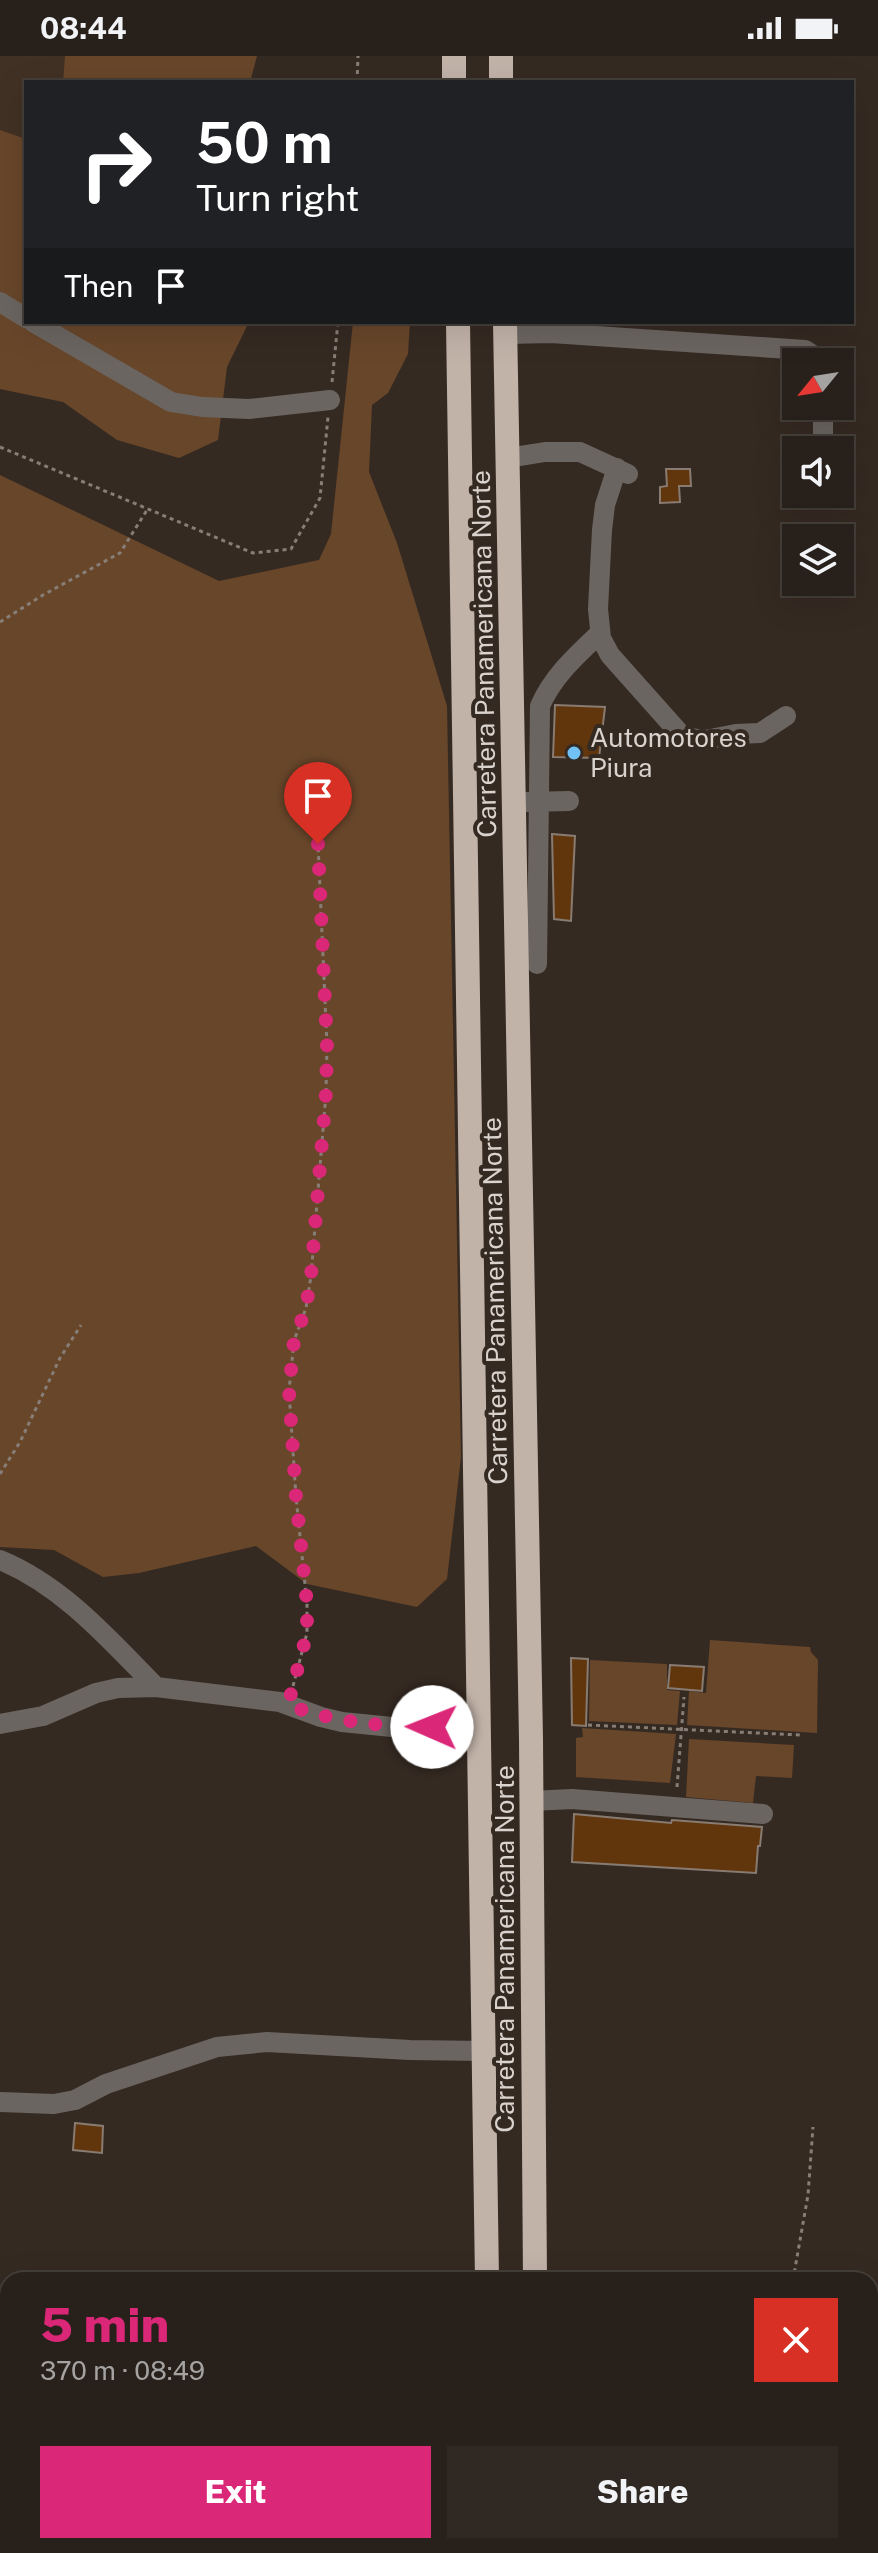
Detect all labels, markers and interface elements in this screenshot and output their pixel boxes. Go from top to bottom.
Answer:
text: 08:44 [40,10,127,46]
text: 50 m [196,110,333,176]
icon: right [64,112,168,216]
text: Turn right [196,177,359,219]
icon: arrive [149,264,193,308]
text: Then [64,268,133,304]
north arrow [782,348,854,420]
map controls [782,348,854,596]
button: sound [782,436,854,508]
street label: Carretera Panamericana Norte [465,470,502,838]
button: layers [782,524,854,596]
place label: Automotores Piura [590,722,747,783]
marker: Automotores Piura [565,744,583,762]
pin [284,762,352,844]
icon: arrive [296,774,340,818]
street label: Carretera Panamericana Norte [476,1117,513,1485]
position arrow [390,1685,474,1769]
street label: Carretera Panamericana Norte [489,1765,520,2133]
text: 5 min [40,2296,169,2353]
button: close [754,2298,838,2382]
text: 370 m · 08:49 [40,2355,205,2386]
button: Exit [40,2446,431,2538]
button: Share [447,2446,838,2538]

